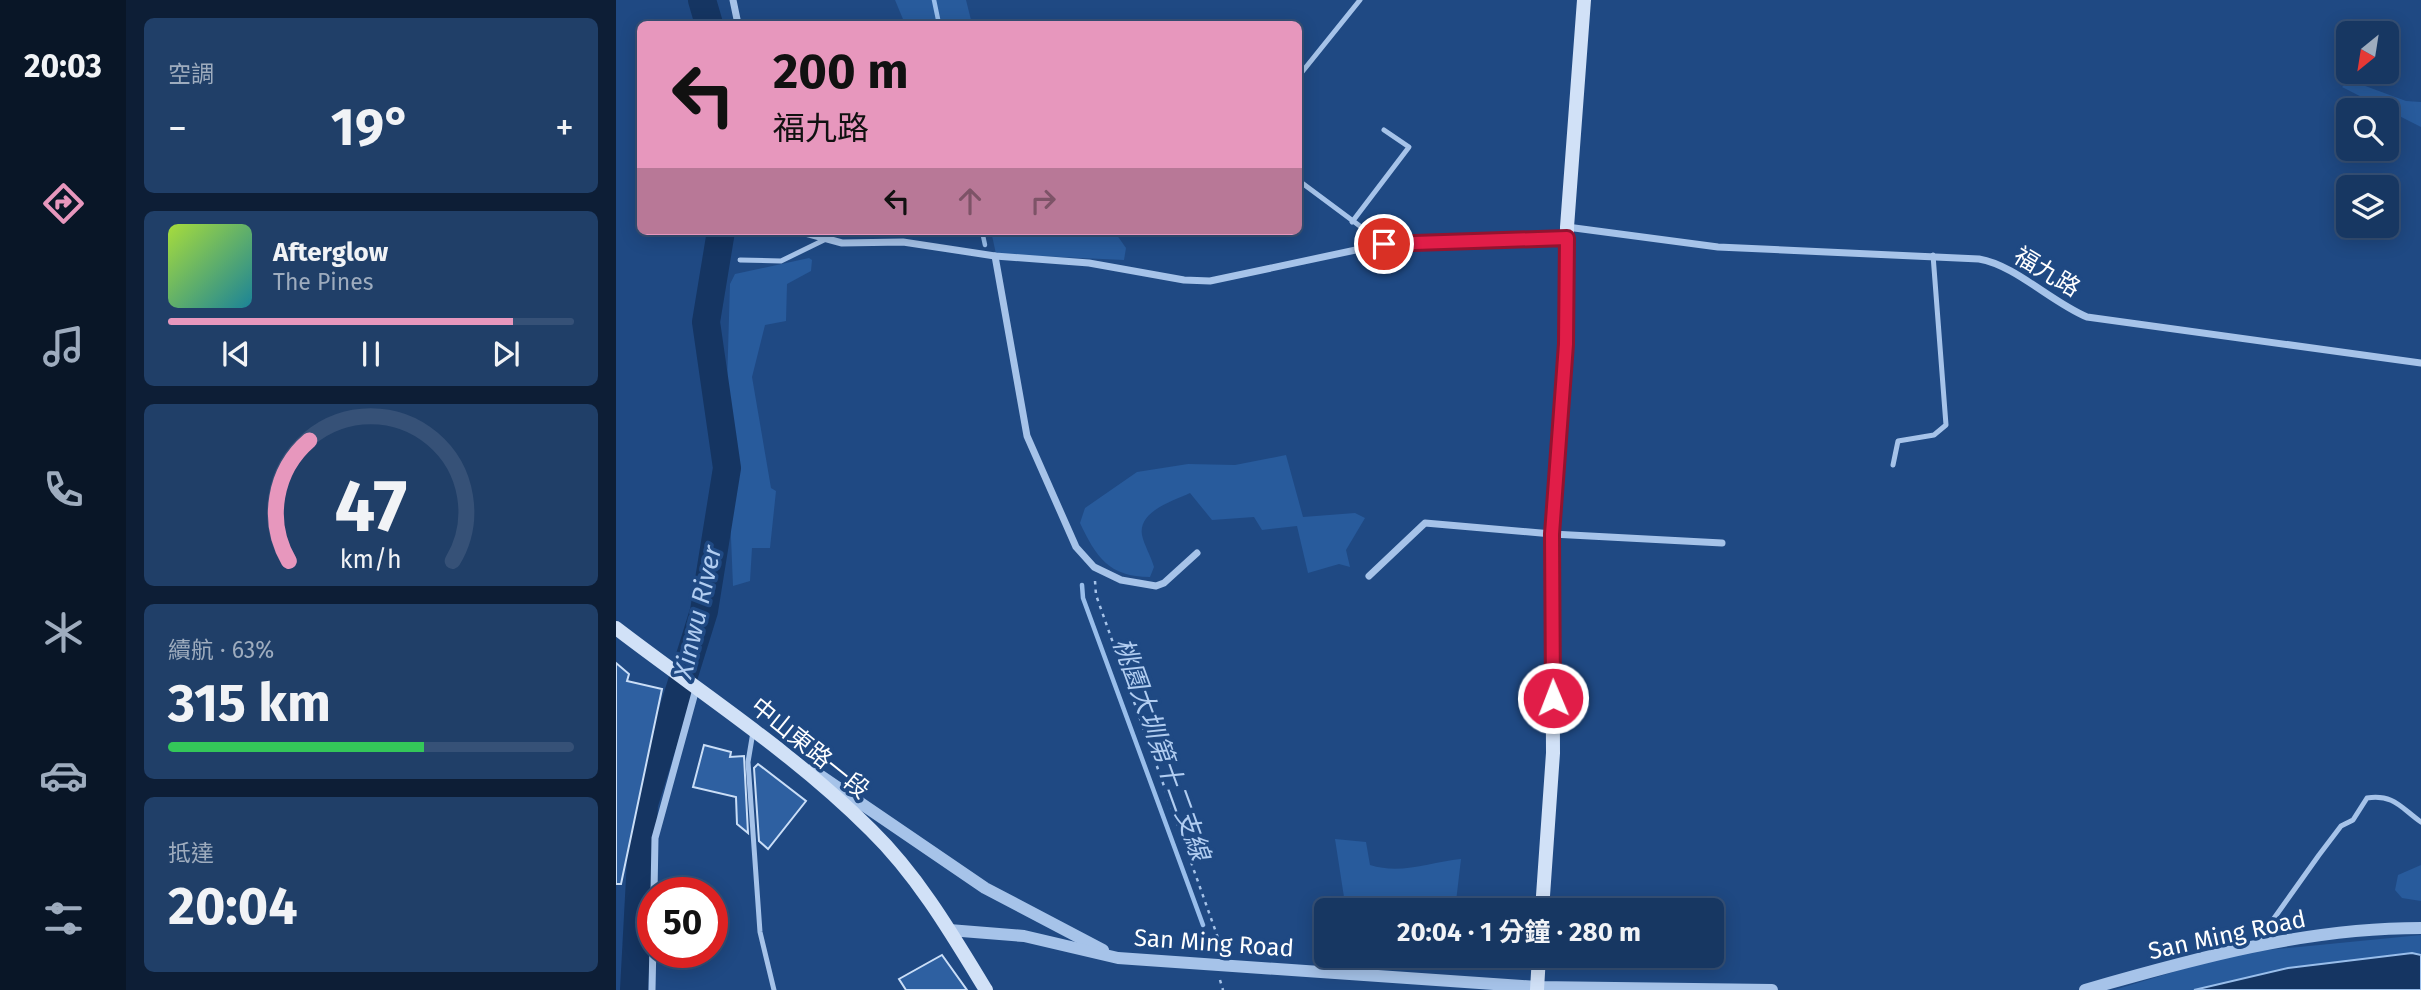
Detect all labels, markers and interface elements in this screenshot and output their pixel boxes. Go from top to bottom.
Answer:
north arrow [2336,21,2399,84]
map controls [2336,21,2399,238]
text: 200 m [773,42,909,101]
text: 20:03 [24,47,102,85]
icon: left [658,49,749,140]
text: 空調 [168,60,214,88]
text: 19° [331,96,411,159]
button: search [2336,98,2399,161]
text: − [168,105,187,151]
text: + [555,105,574,151]
text: 福九路 [773,109,869,147]
button: layers [2336,175,2399,238]
icon: directions [39,179,88,228]
icon: left [878,182,916,220]
icon: ahead [951,182,989,220]
icon: right [1024,182,1062,220]
pin [1354,214,1414,274]
icon: arrive [1365,225,1403,263]
text: Afterglow [273,237,388,268]
street label: 福九路 [2009,241,2085,303]
text: The Pines [273,268,374,296]
icon: music [39,322,88,371]
icon: previous [217,335,255,373]
icon: pause [352,335,390,373]
icon: next [487,335,525,373]
text: 47 [334,463,408,550]
icon: phone [39,465,88,514]
water label: Xinwu River [667,542,729,682]
text: km/h [340,545,402,575]
icon: climate [39,608,88,657]
water label: 桃園大圳第十二支線 [1106,634,1217,867]
text: 續航 · 63% [168,636,274,664]
position arrow [1516,661,1590,735]
text: 315 km [168,672,331,735]
street label: 中山東路一段 [745,692,875,804]
icon: car [39,751,88,800]
text: 抵達 [168,839,214,867]
text: 20:04 [168,875,298,938]
speed limit sign: 50 [637,877,728,968]
icon: filters [39,894,88,943]
street label: San Ming Road [2146,905,2308,965]
text: 20:04 · 1 分鐘 · 280 m [1397,917,1641,948]
street label: San Ming Road [1133,923,1295,963]

